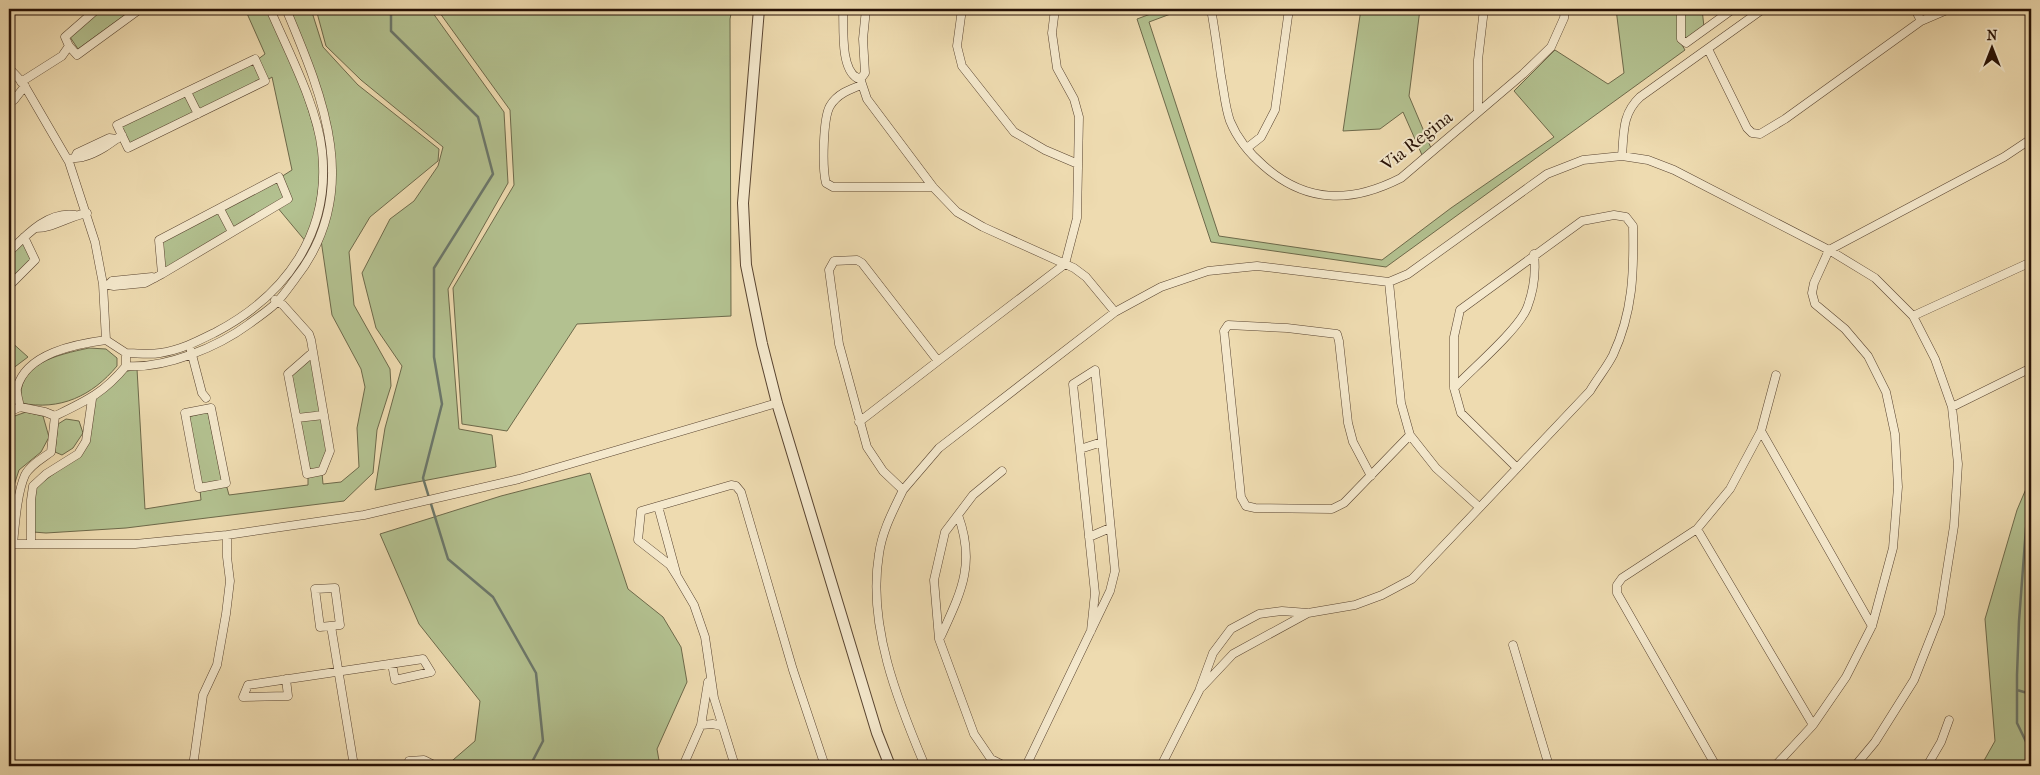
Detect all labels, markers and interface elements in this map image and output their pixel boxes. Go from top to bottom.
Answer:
north arrow [1968,22,2018,72]
text: N [1987,27,1998,44]
street label: Via Regina [1376,106,1457,176]

